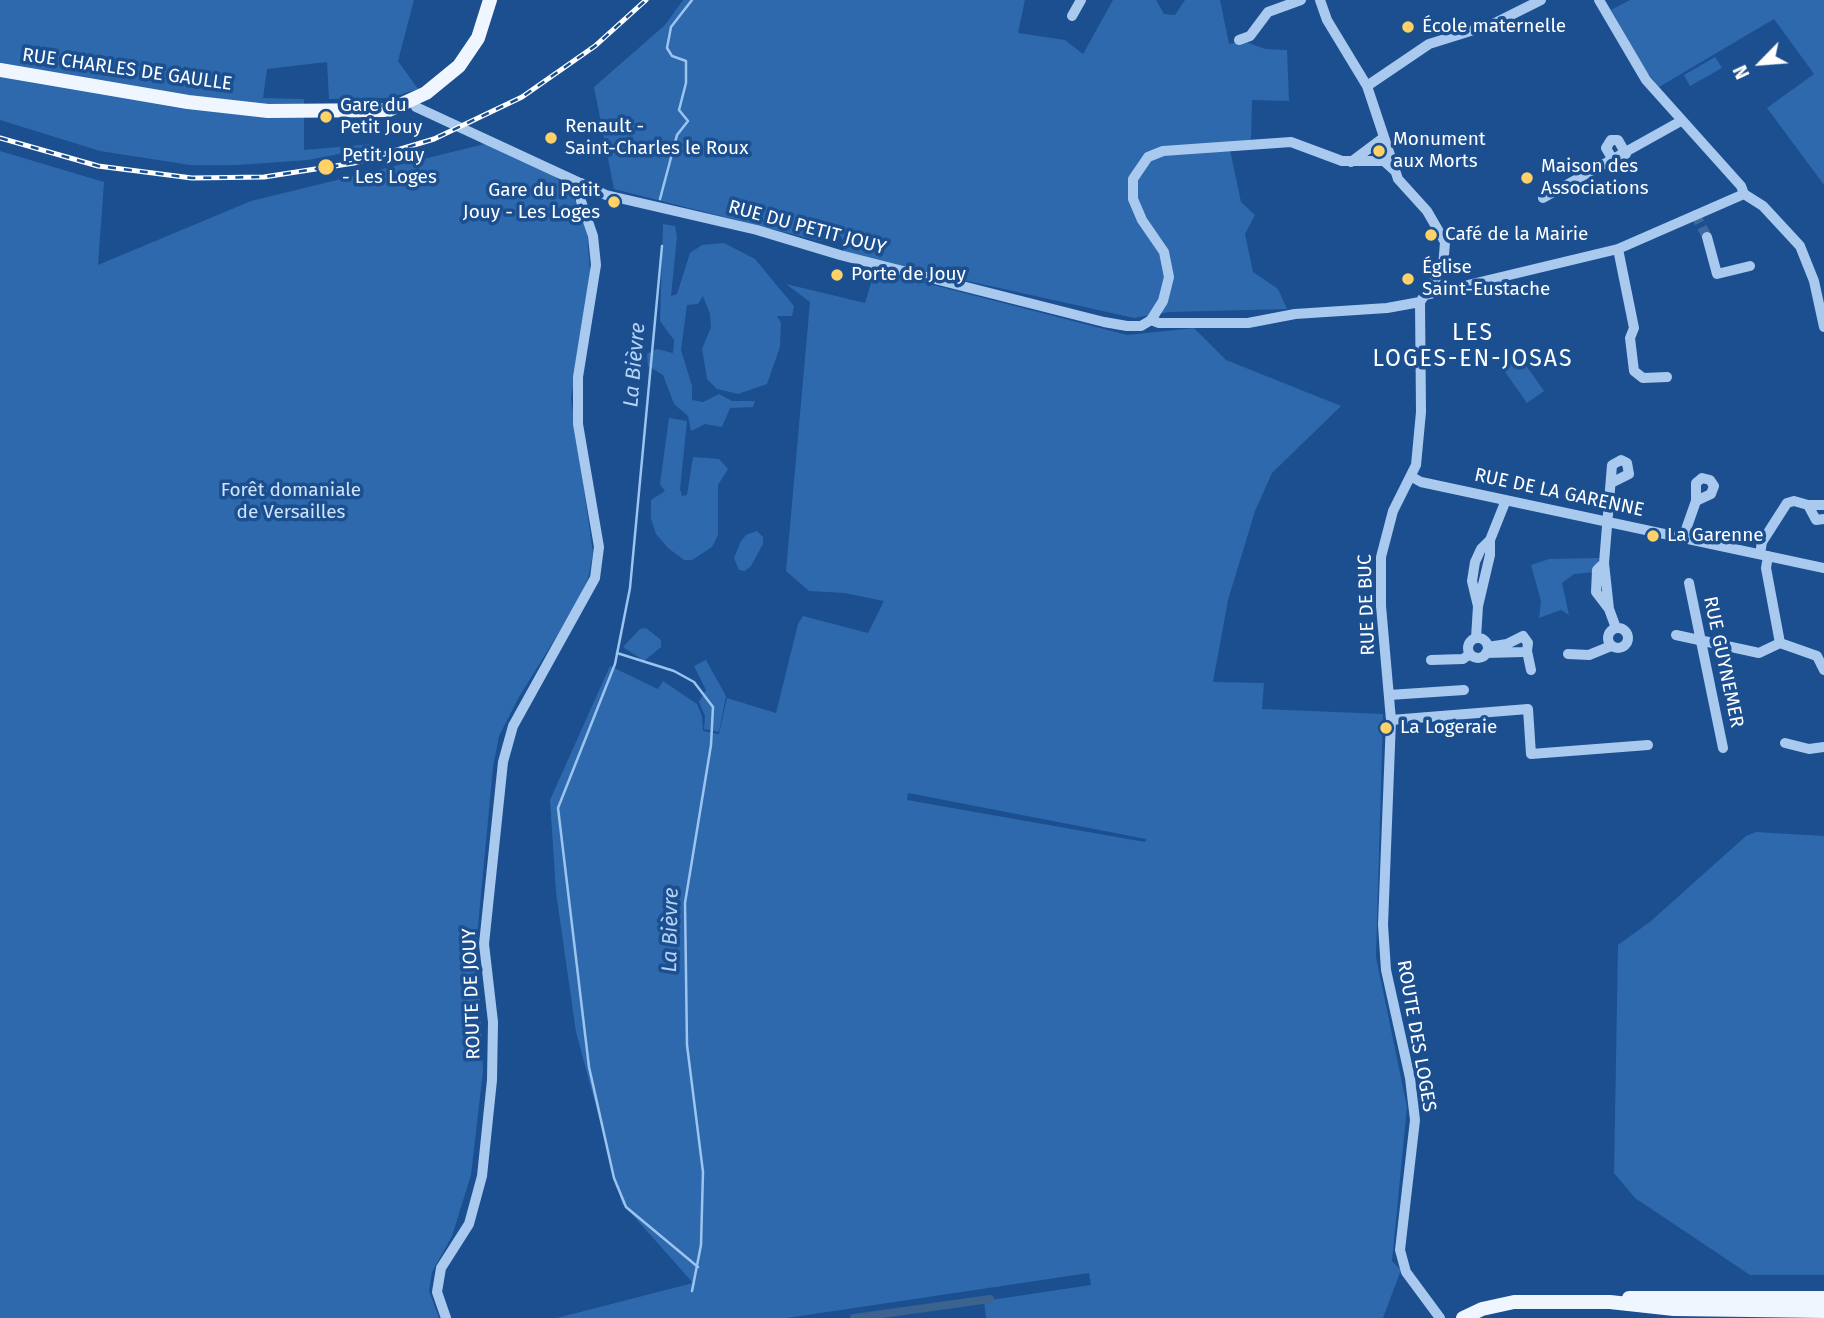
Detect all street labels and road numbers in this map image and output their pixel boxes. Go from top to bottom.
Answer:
street label: RUE CHARLES DE GAULLE [21,44,233,96]
street label: RUE DU PETIT JOUY [726,196,888,260]
street label: RUE DE LA GARENNE [1472,464,1646,522]
street label: RUE DE BUC [1354,554,1380,656]
street label: RUE GUYNEMER [1698,594,1748,730]
street label: ROUTE DE JOUY [458,928,486,1060]
street label: ROUTE DES LOGES [1391,958,1441,1114]

